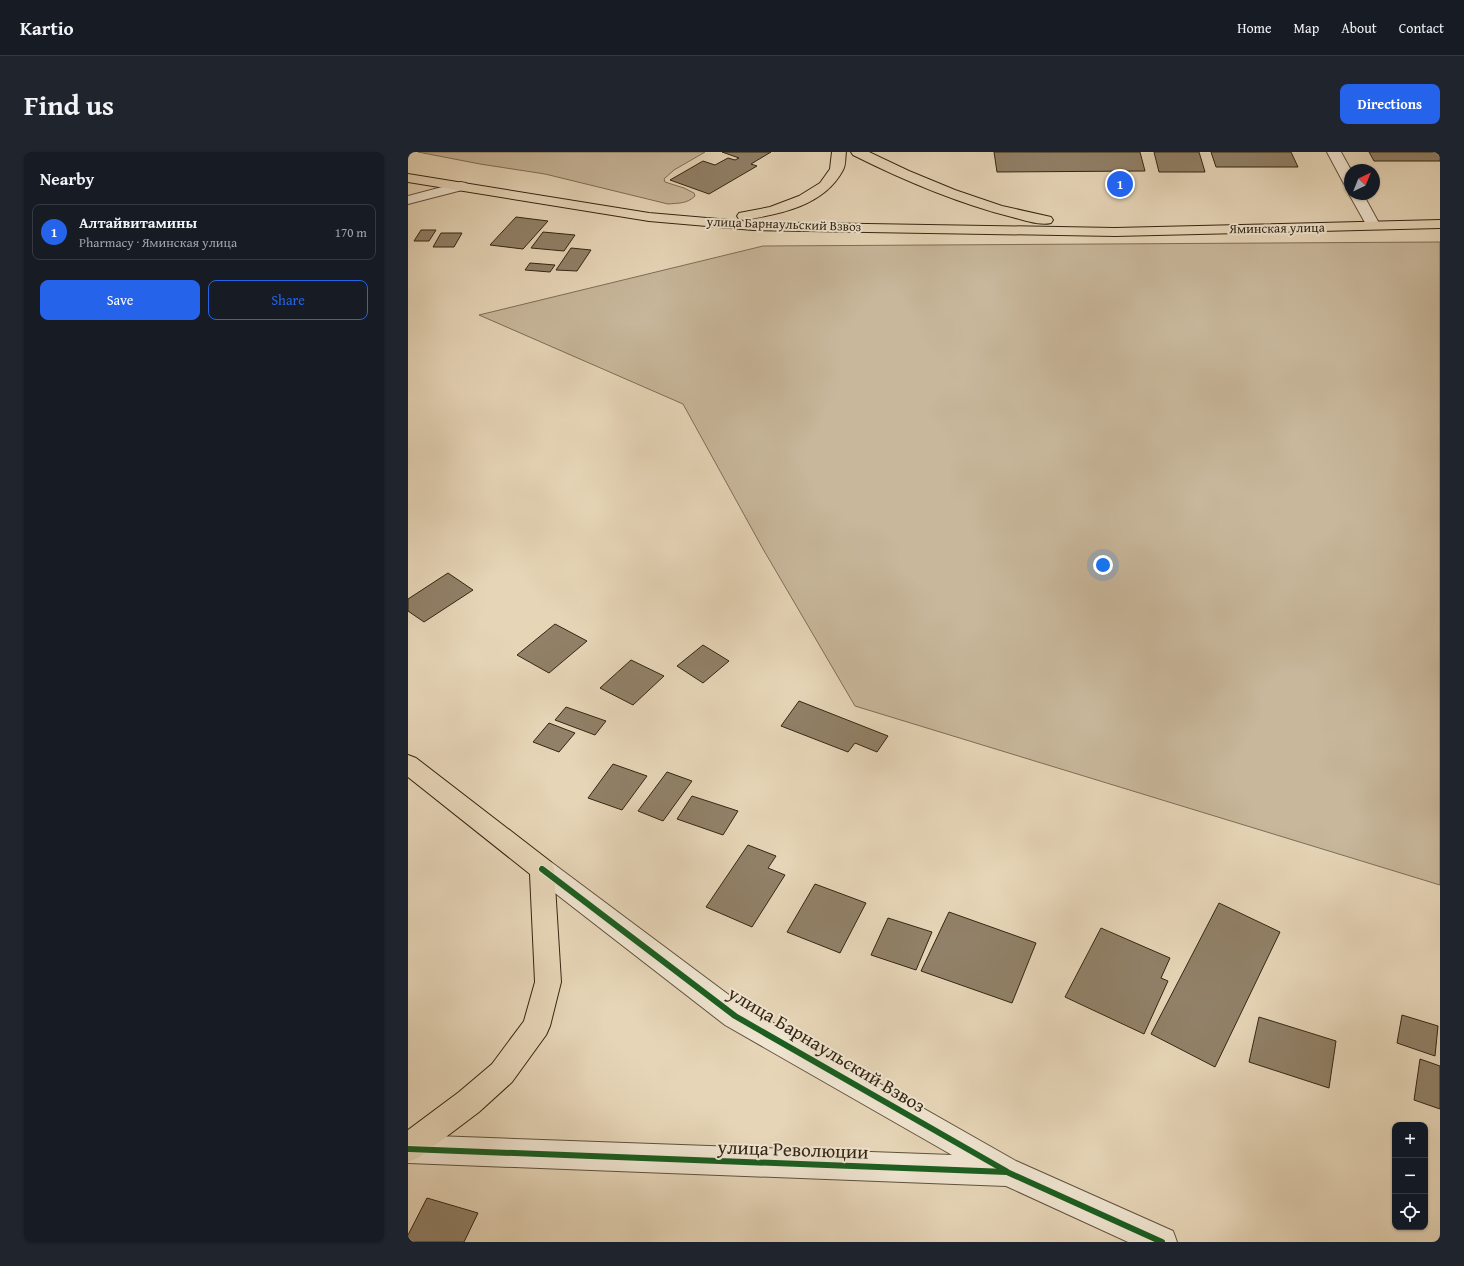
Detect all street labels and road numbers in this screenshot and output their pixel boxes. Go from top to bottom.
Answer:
street label: улица Барнаульский Взвоз [705,212,862,236]
street label: Яминская улица [1228,218,1326,238]
street label: улица Барнаульский Взвоз [722,978,931,1119]
street label: улица Революции [716,1132,869,1166]

